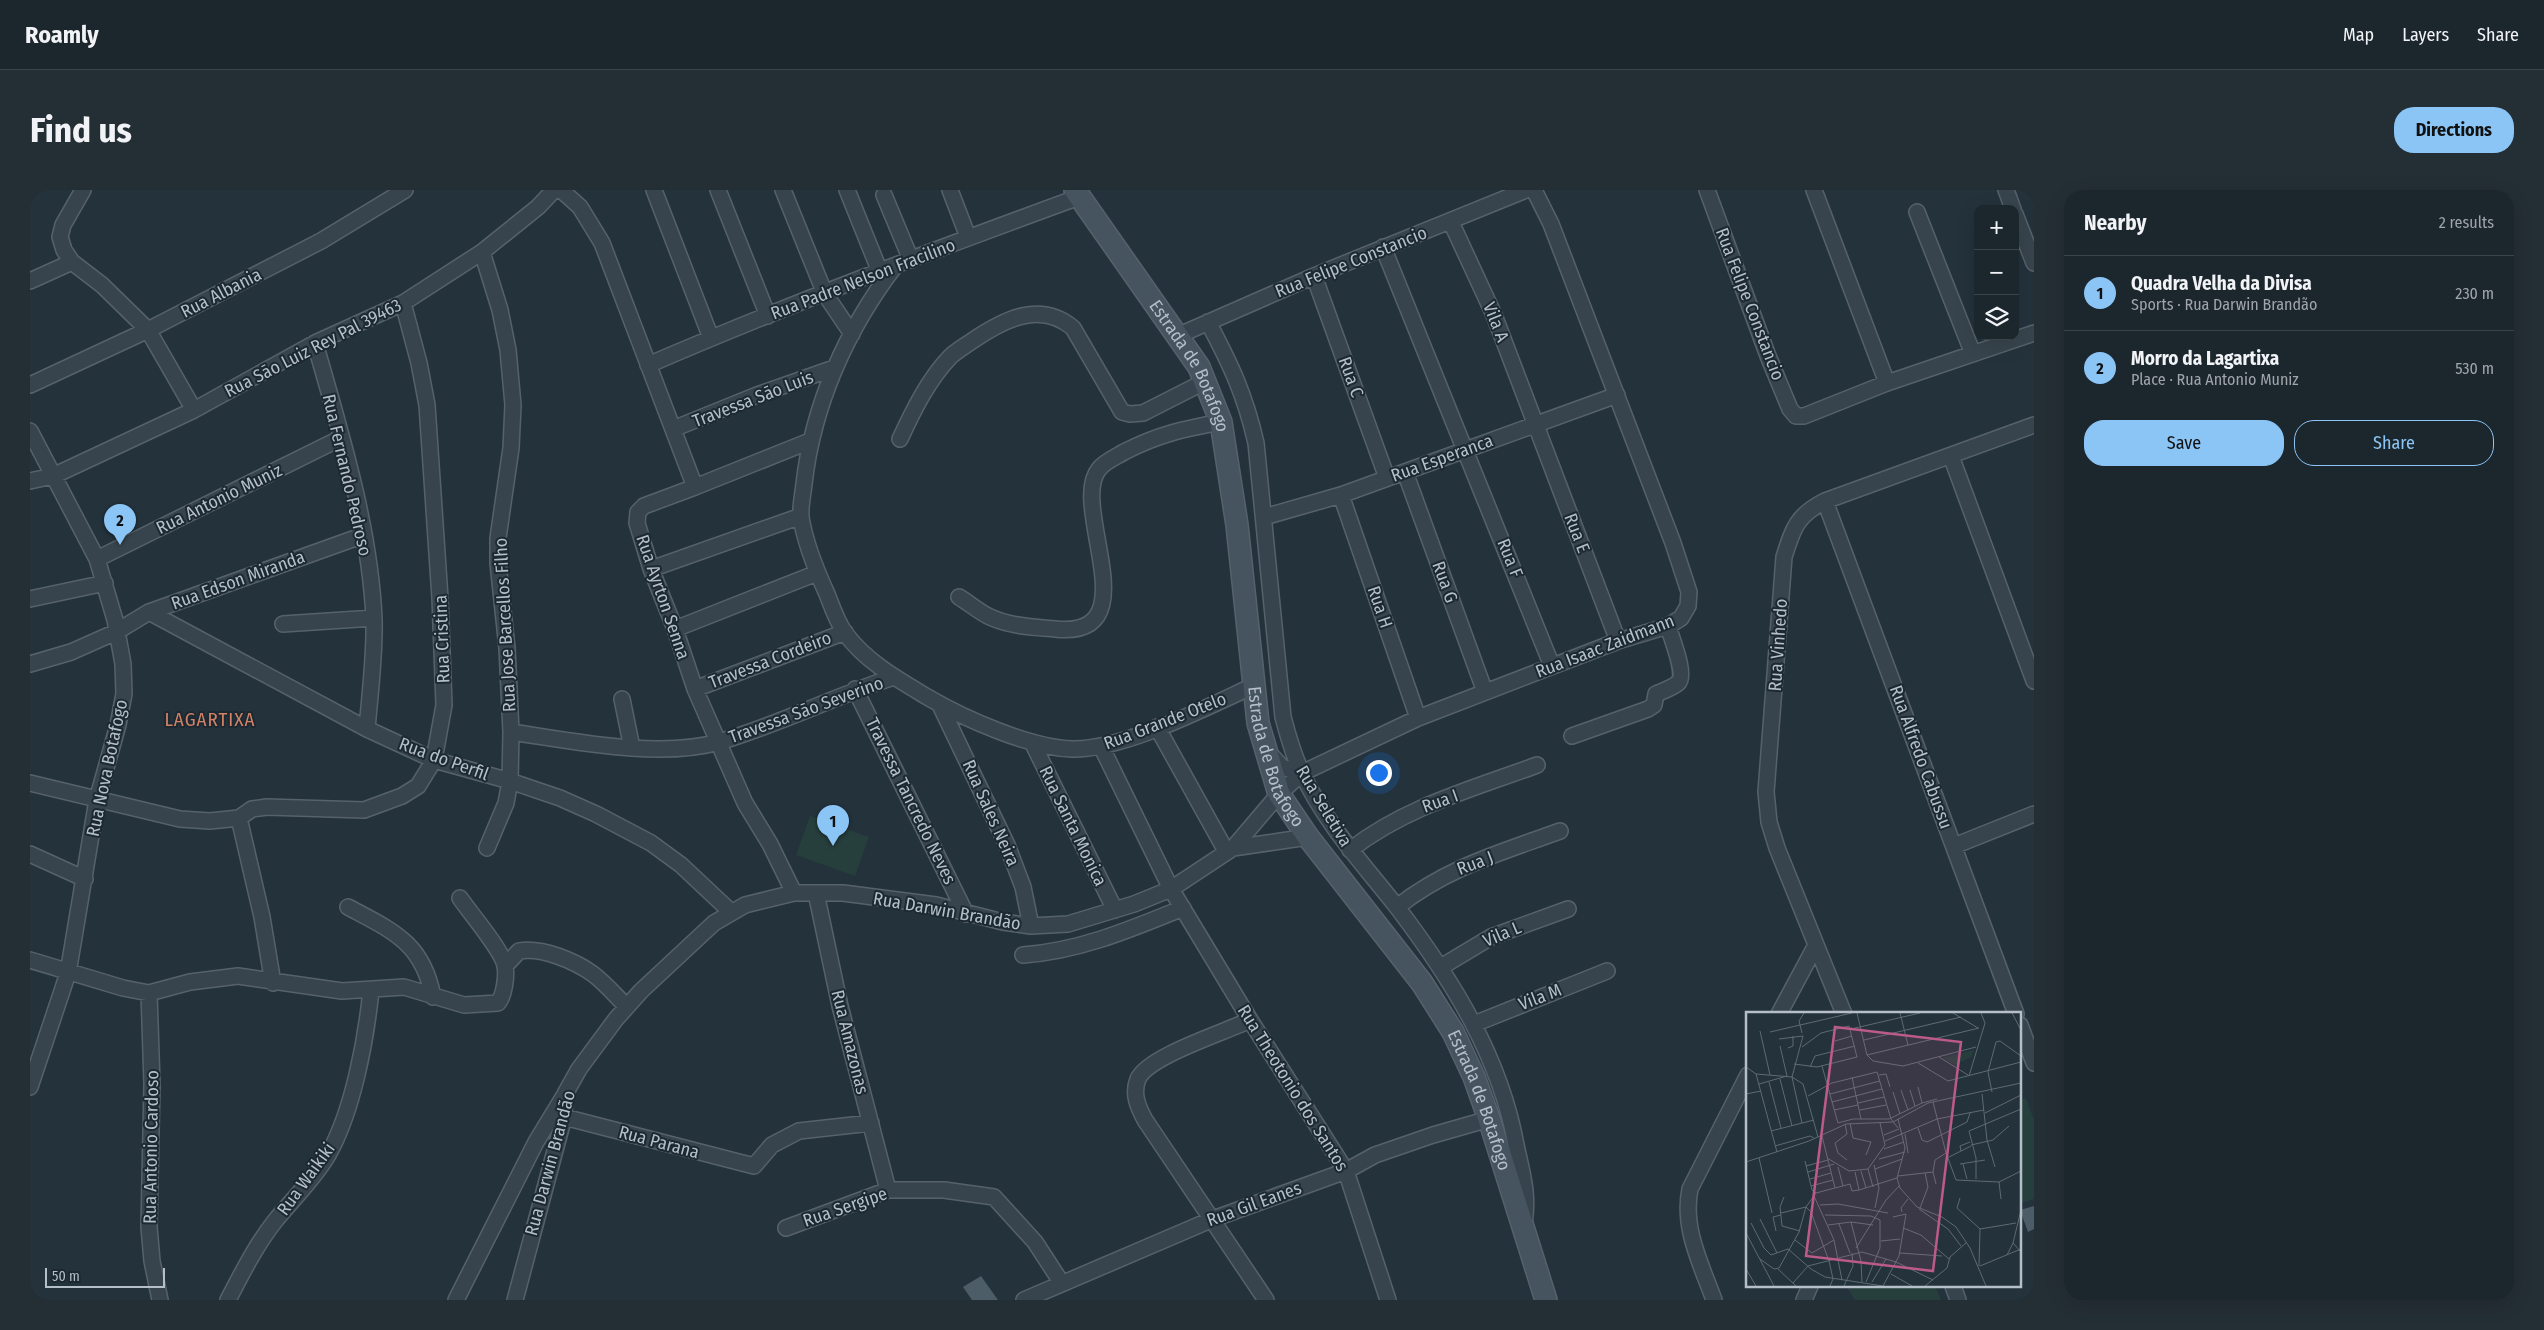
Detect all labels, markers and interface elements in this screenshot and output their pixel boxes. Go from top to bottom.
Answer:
text: Roamly [25,21,99,49]
text: Map [2343,24,2374,46]
text: Layers [2402,24,2449,46]
text: Share [2477,24,2519,46]
button: Directions [2394,107,2514,153]
text: Find us [30,109,132,151]
map controls [1974,205,2019,340]
button: + [1974,205,2019,250]
text: Nearby [2084,210,2146,236]
text: 2 results [2439,213,2494,232]
street label: Rua Felipe Constancio [1272,222,1430,302]
street label: Rua Felipe Constancio [1711,225,1789,383]
street label: Rua Padre Nelson Fracilino [768,234,958,324]
button: − [1974,250,2019,295]
street label: Rua Albania [177,263,265,323]
text: Quadra Velha da Divisa [2131,272,2312,295]
text: 1 [2097,284,2103,303]
text: 230 m [2455,284,2494,303]
street label: Rua Sāo Luiz Rey Pal 39463 [221,294,405,402]
button: layers [1974,295,2019,340]
text: Sports · Rua Darwin Brandão [2131,295,2317,314]
street label: Estrada de Botafogo [1144,296,1233,433]
street label: Vila A [1478,299,1514,346]
text: Morro da Lagartixa [2131,347,2279,370]
street label: Rua C [1334,354,1368,400]
text: 2 [2096,359,2104,378]
text: 530 m [2455,359,2494,378]
street label: Travessa Sāo Luis [689,366,817,432]
text: Place · Rua Antonio Muniz [2131,370,2299,389]
street label: Rua Fernando Pedroso [318,392,376,558]
button: Save [2084,420,2284,466]
button: Share [2294,420,2494,466]
street label: Rua Esperanca [1388,429,1496,487]
street label: Rua Antonio Muniz [152,459,286,539]
pin: 2 [104,504,136,545]
street label: Rua E [1559,510,1595,556]
street label: Rua Ayrton Senna [631,532,695,662]
street label: Rua F [1492,535,1528,581]
street label: Rua Jose Barcellos Filho [489,537,521,713]
street label: Rua Edson Miranda [168,546,308,614]
street label: Rua G [1427,558,1463,606]
street label: Rua H [1363,583,1397,631]
street label: Rua Cristina [429,594,455,684]
street label: Rua Vinhedo [1764,598,1792,692]
street label: Rua Isaac Zaidmann [1532,609,1678,683]
street label: Travessa Cordeiro [706,627,834,693]
street label: Travessa Sāo Severino [726,672,886,748]
street label: Rua Alfredo Cabussu [1885,682,1957,832]
street label: Estrada de Botafogo [1243,685,1309,831]
street label: Rua Grande Otelo [1101,688,1229,754]
street label: Rua Nova Botafogo [82,697,132,839]
district label: LAGARTIXA [164,708,256,731]
street label: Travessa Tancredo Neves [861,714,961,888]
street label: Rua do Perfil [396,733,492,785]
street label: Rua Sales Neira [958,756,1024,870]
your location [1366,760,1392,786]
street label: Rua Seletiva [1291,761,1357,851]
street label: Rua Santa Monica [1034,762,1112,890]
street label: Rua I [1419,784,1461,818]
pin: 1 [817,805,849,846]
street label: Rua J [1454,846,1496,880]
street label: Rua Darwin Brandão [871,887,1023,935]
street label: Vila L [1480,916,1524,952]
street label: Vila M [1515,979,1565,1015]
street label: Rua Amazonas [826,988,874,1097]
street label: Rua Theotonio dos Santos [1233,1001,1353,1176]
inset map [1746,1012,2022,1288]
street label: Estrada de Botafogo [1443,1026,1515,1173]
street label: Rua Antonio Cardoso [139,1070,163,1224]
street label: Rua Darwin Brandão [520,1088,580,1238]
street label: Rua Parana [616,1121,702,1163]
street label: Rua Waikiki [272,1138,340,1220]
street label: Rua Gil Eanes [1204,1177,1305,1231]
street label: Rua Sergipe [800,1182,890,1232]
scale bar [45,1265,165,1288]
text: 50 m [52,1268,80,1285]

